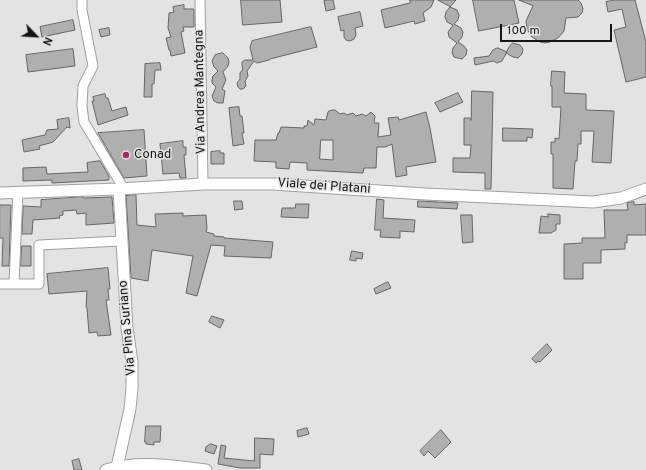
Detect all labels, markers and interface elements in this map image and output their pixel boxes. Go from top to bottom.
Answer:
north arrow [16,16,56,56]
scale bar [502,16,614,42]
text: 100 m [507,23,540,39]
street label: Via Andrea Mantegna [192,30,210,154]
text: N [39,35,55,48]
place label: Conad [134,147,171,163]
marker: Conad [121,150,131,160]
street label: Viale dei Platani [277,176,371,198]
street label: Via Pina Suriano [116,280,140,376]

